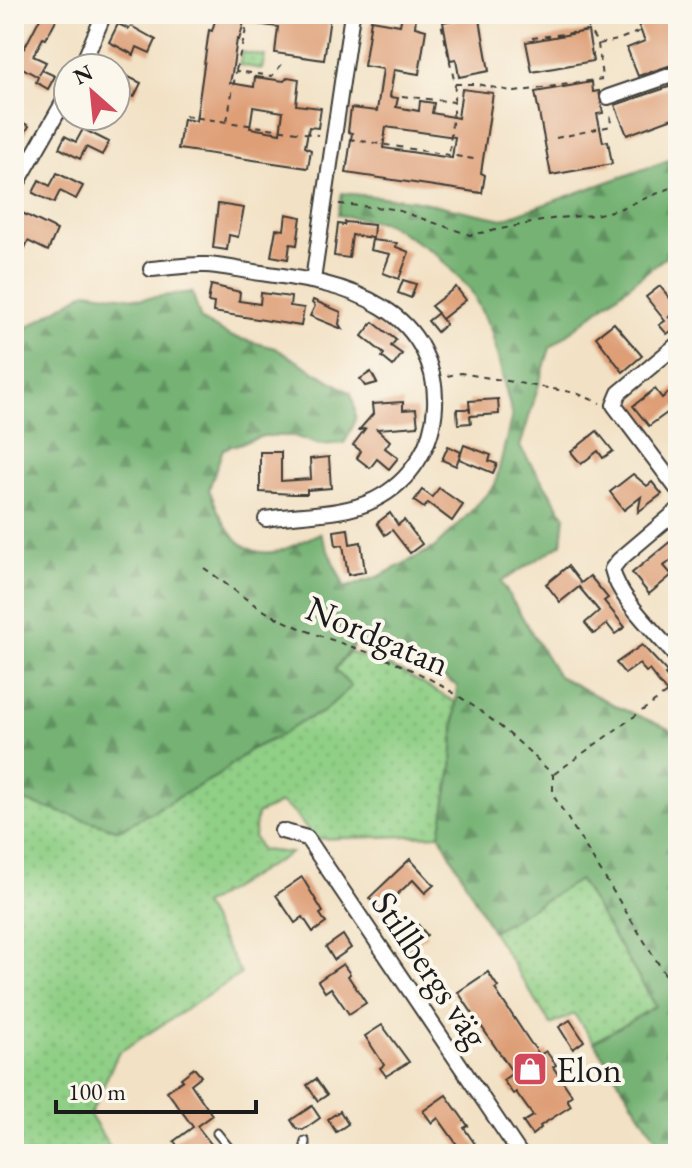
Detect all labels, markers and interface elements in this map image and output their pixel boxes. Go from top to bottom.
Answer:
north arrow [52,52,132,132]
text: N [69,58,98,92]
street label: Nordgatan [299,584,457,687]
street label: Stillbergs väg [361,882,500,1057]
place label: Elon [556,1046,622,1093]
shop icon: Elon [511,1050,549,1088]
scale bar [56,1064,256,1114]
text: 100 m [68,1076,126,1107]

